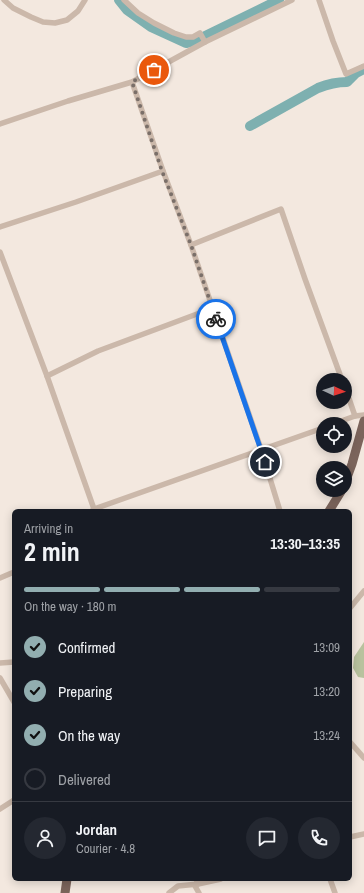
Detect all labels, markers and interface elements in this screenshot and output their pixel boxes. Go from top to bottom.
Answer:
pin [137,53,171,87]
icon: bag [143,59,165,81]
courier [196,299,236,339]
icon: bike [205,308,227,330]
north arrow [316,373,352,409]
map controls [316,373,352,497]
button: locate [316,417,352,453]
pin [248,445,282,479]
icon: home [254,451,276,473]
button: layers [316,461,352,497]
text: Arriving in [24,520,73,537]
text: 13:30–13:35 [270,533,340,554]
text: 2 min [24,534,80,569]
text: On the way · 180 m [24,598,116,615]
icon: check [24,636,46,658]
text: Confirmed [58,637,115,658]
text: 13:09 [313,639,340,656]
icon: check [24,680,46,702]
text: Preparing [58,681,112,702]
text: 13:20 [313,683,340,700]
icon: check [24,724,46,746]
text: On the way [58,725,120,746]
text: 13:24 [313,727,340,744]
text: Delivered [58,769,111,790]
button: person [24,817,66,859]
button: chat [246,817,288,859]
button: phone [298,817,340,859]
text: Jordan [76,819,117,840]
text: Courier · 4.8 [76,840,135,857]

